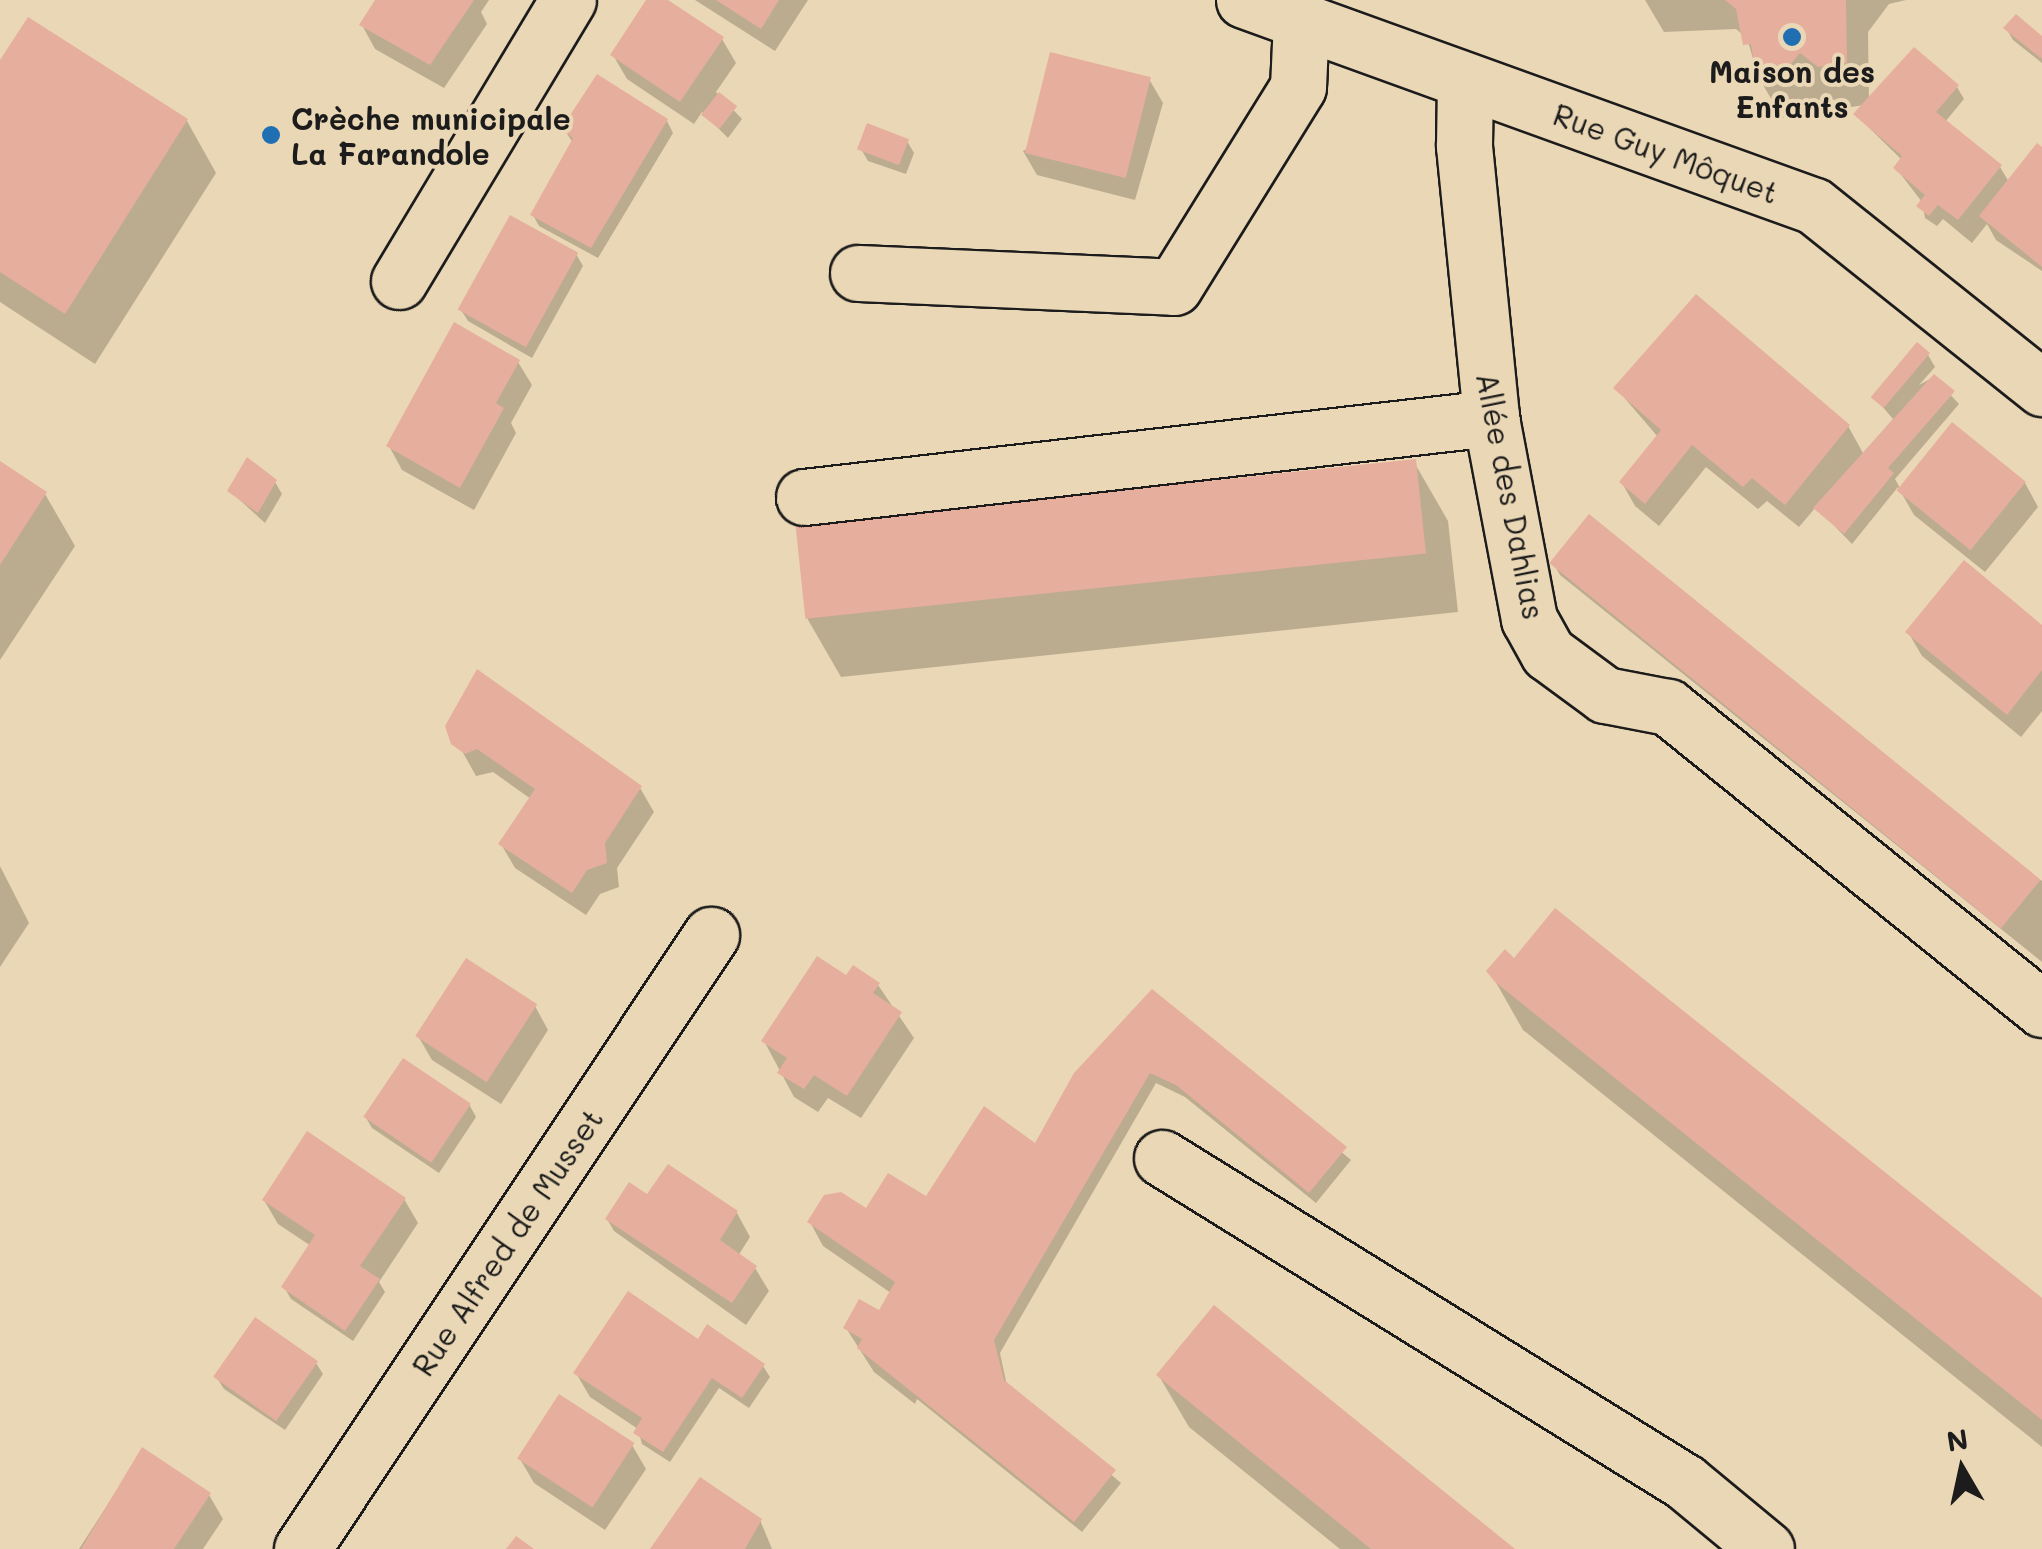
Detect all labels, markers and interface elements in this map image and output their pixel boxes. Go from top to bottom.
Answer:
marker: Maison des Enfants [1781,26,1803,48]
place label: Maison des Enfants [1709,53,1875,124]
street label: Rue Guy Môquet [1549,96,1783,210]
place label: Crèche municipale La Farandole [291,100,571,170]
marker: Crèche municipale La Farandole [260,124,282,146]
street label: Allée des Dahlias [1469,370,1553,622]
street label: Rue Alfred de Musset [404,1102,610,1382]
north arrow [1912,1419,2012,1519]
text: N [1944,1420,1971,1459]

